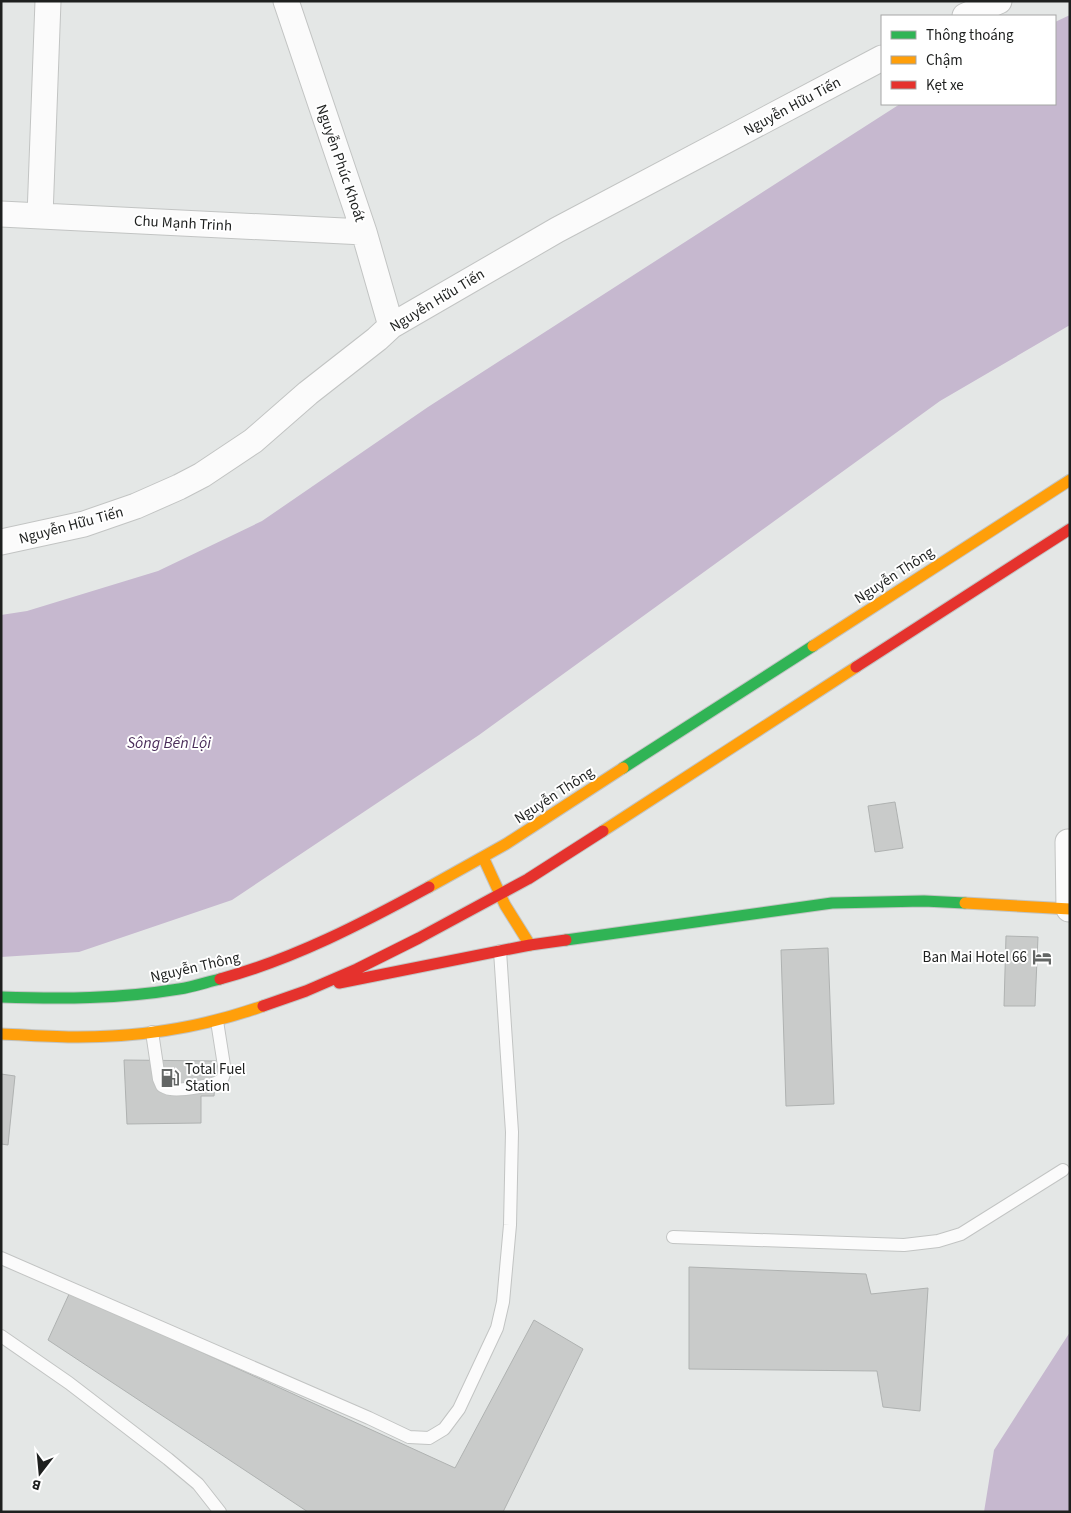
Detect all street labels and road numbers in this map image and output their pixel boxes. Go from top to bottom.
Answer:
street label: Nguyễn Hữu Tiến [740,72,845,141]
street label: Nguyễn Phúc Khoát [311,102,370,225]
street label: Chu Mạnh Trinh [133,210,233,237]
street label: Nguyễn Hữu Tiến [386,264,489,337]
street label: Nguyễn Hữu Tiến [16,501,126,550]
street label: Nguyễn Thông [850,542,939,609]
street label: Nguyễn Thông [510,762,599,829]
street label: Nguyễn Thông [148,947,242,988]

